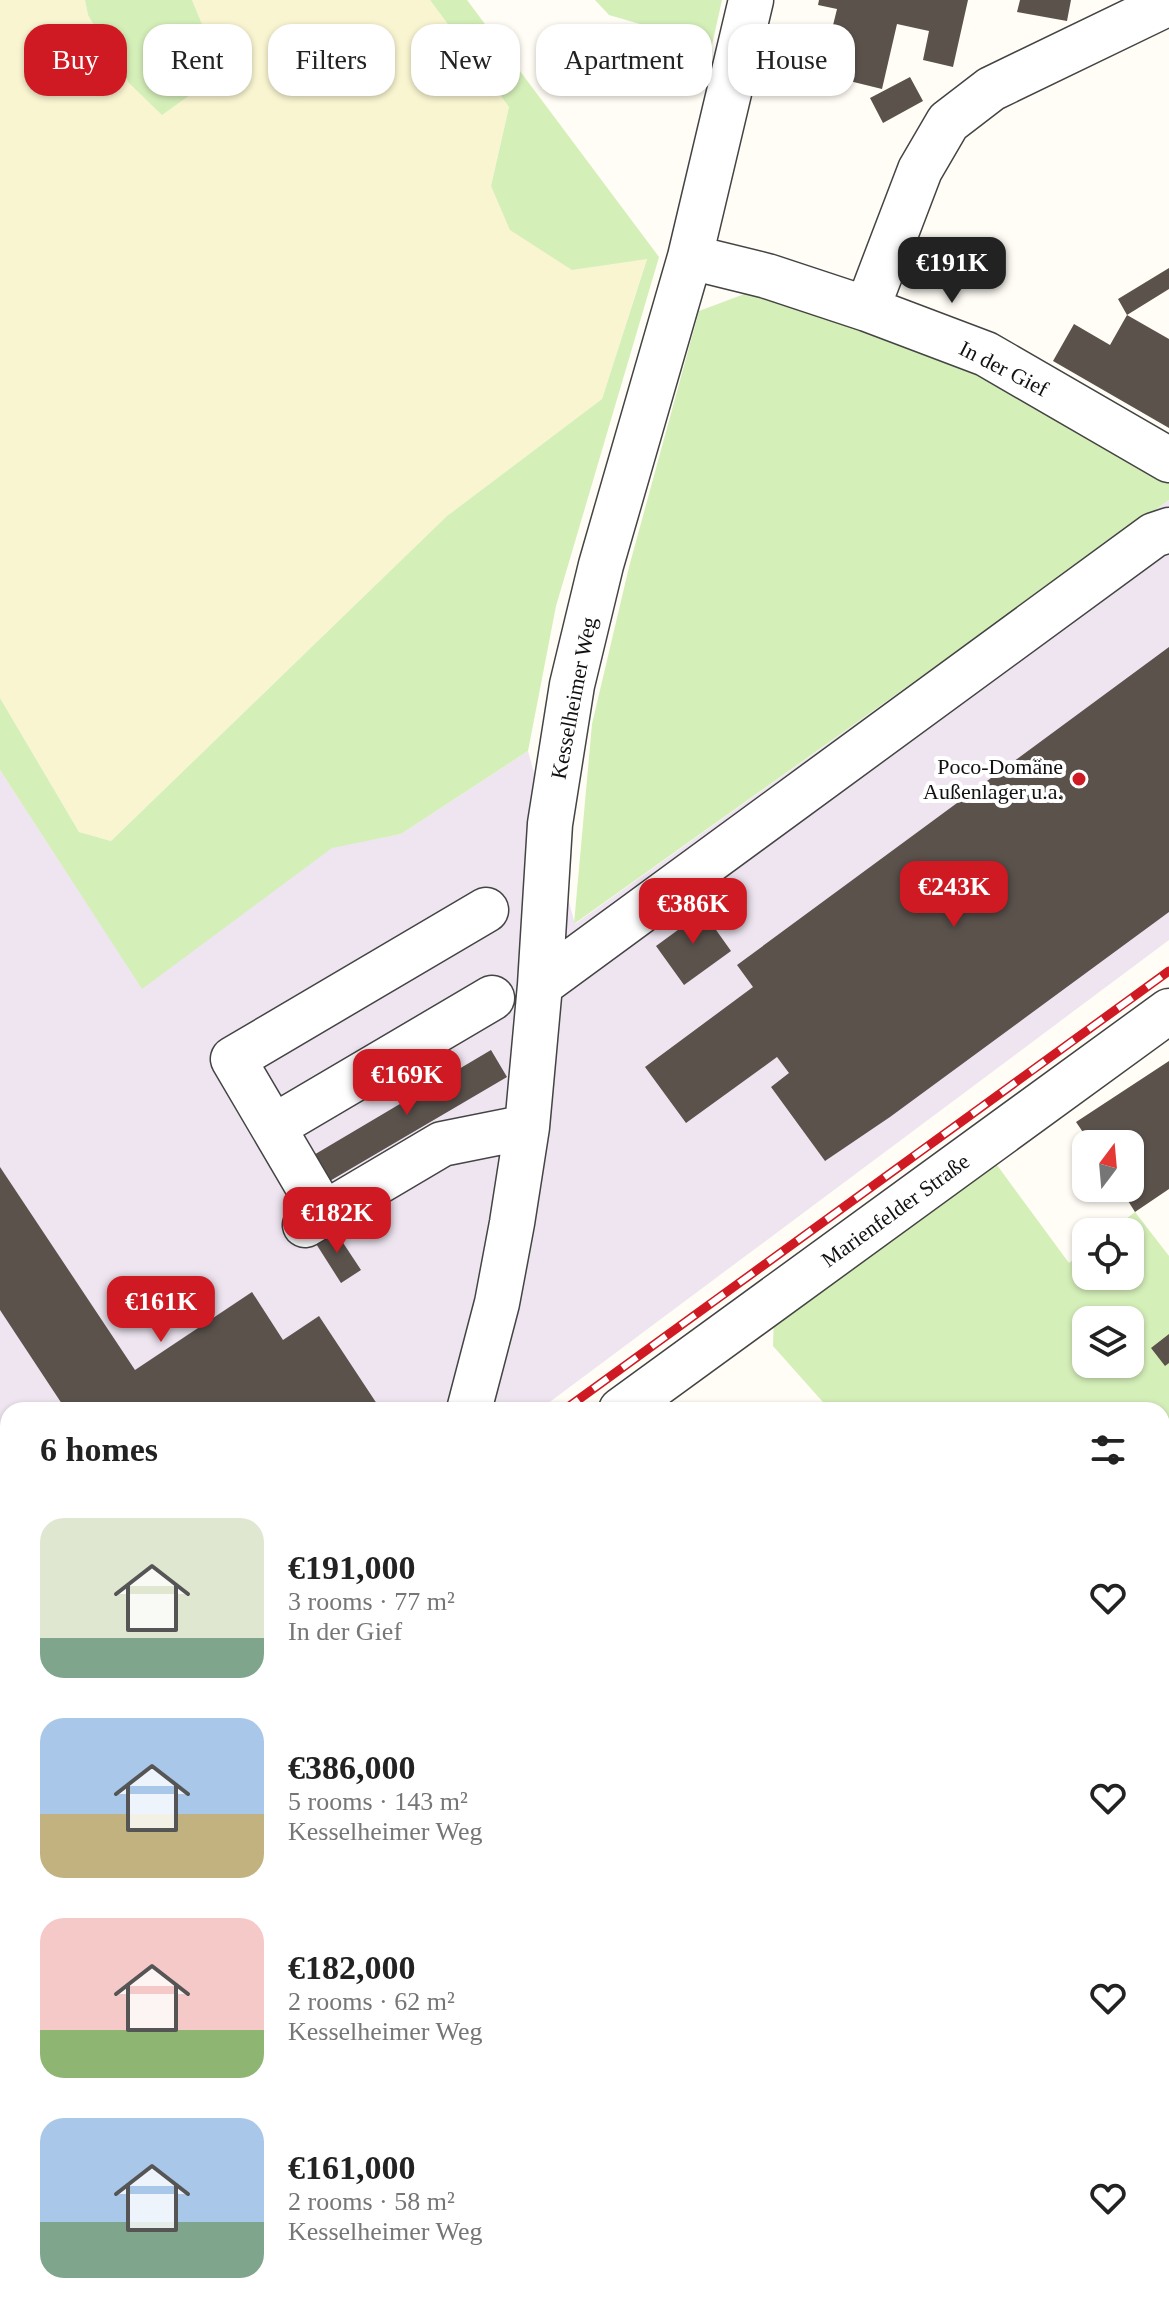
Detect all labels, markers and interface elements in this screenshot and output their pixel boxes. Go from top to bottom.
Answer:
chip: Buy [24,24,127,96]
chip: Rent [143,24,252,96]
chip: Filters [268,24,395,96]
chip: New [411,24,520,96]
chip: Apartment [536,24,712,96]
chip: House [728,24,855,96]
pin: €191K [896,237,1008,305]
text: €191K [916,248,988,277]
street label: In der Gief [955,335,1053,402]
street label: Kesselheimer Weg [546,615,601,781]
place label: Poco-Domäne Außenlager u.a. [923,754,1063,804]
marker: Poco-Domäne Außenlager u.a. [1070,770,1088,788]
pin: €243K [898,861,1010,929]
text: €243K [918,872,990,901]
pin: €386K [637,878,749,946]
text: €386K [657,889,729,918]
pin: €169K [351,1049,463,1117]
text: €169K [371,1060,443,1089]
north arrow [1072,1130,1144,1202]
map controls [1072,1130,1144,1378]
street label: Marienfelder Straße [817,1148,974,1272]
pin: €182K [281,1187,393,1255]
text: €182K [301,1198,373,1227]
button: locate [1072,1218,1144,1290]
pin: €161K [105,1276,217,1344]
text: €161K [125,1287,197,1316]
button: layers [1072,1306,1144,1378]
icon: filters [1086,1428,1130,1472]
text: 6 homes [40,1431,158,1468]
text: €191,000 [288,1549,416,1586]
icon: home [104,1550,200,1646]
icon: heart [1086,1576,1130,1620]
text: 3 rooms · 77 m² [288,1587,455,1616]
text: In der Gief [288,1617,402,1646]
text: €386,000 [288,1749,416,1786]
icon: home [104,1750,200,1846]
icon: heart [1086,1776,1130,1820]
text: 5 rooms · 143 m² [288,1787,468,1816]
text: Kesselheimer Weg [288,1817,483,1846]
text: €182,000 [288,1949,416,1986]
icon: home [104,1950,200,2046]
icon: heart [1086,1976,1130,2020]
text: 2 rooms · 62 m² [288,1987,455,2016]
text: Kesselheimer Weg [288,2017,483,2046]
text: €161,000 [288,2149,416,2186]
icon: home [104,2150,200,2246]
icon: heart [1086,2176,1130,2220]
text: 2 rooms · 58 m² [288,2187,455,2216]
text: Kesselheimer Weg [288,2217,483,2246]

